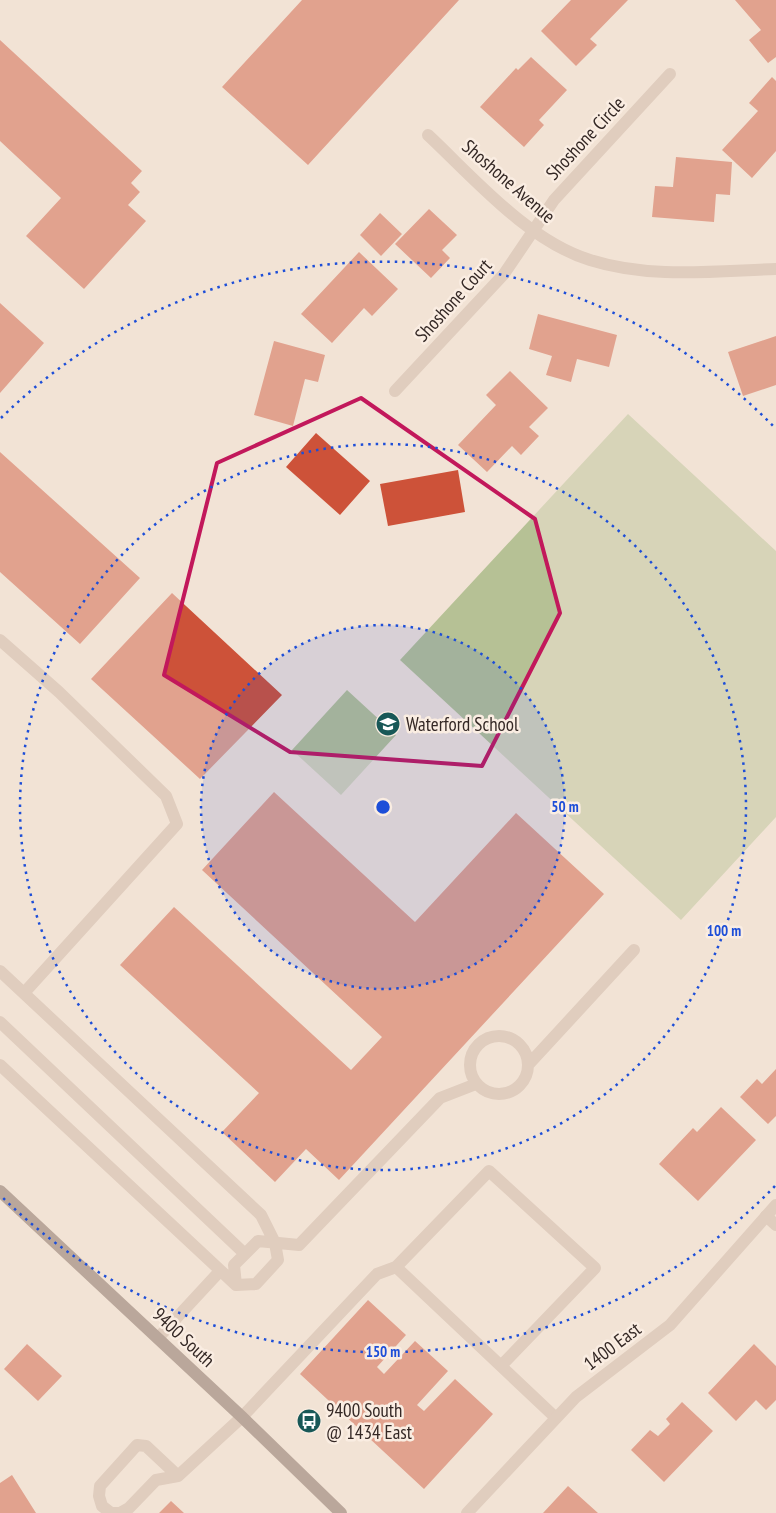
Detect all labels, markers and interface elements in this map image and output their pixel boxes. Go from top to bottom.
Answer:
street label: Shoshone Circle [540,91,630,185]
street label: Shoshone Avenue [458,134,561,228]
street label: Shoshone Court [409,253,497,346]
school or university icon: Waterford School [375,711,401,737]
place label: Waterford School [406,712,519,736]
text: 50 m [551,797,579,816]
centre of rings [374,798,392,816]
text: 100 m [707,921,741,940]
street label: 9400 South [148,1302,220,1372]
street label: 1400 East [579,1316,646,1375]
text: 150 m [366,1342,400,1361]
place label: 9400 South @ 1434 East [326,1398,413,1444]
bus stop icon: 9400 South @ 1434 East [296,1408,322,1434]

